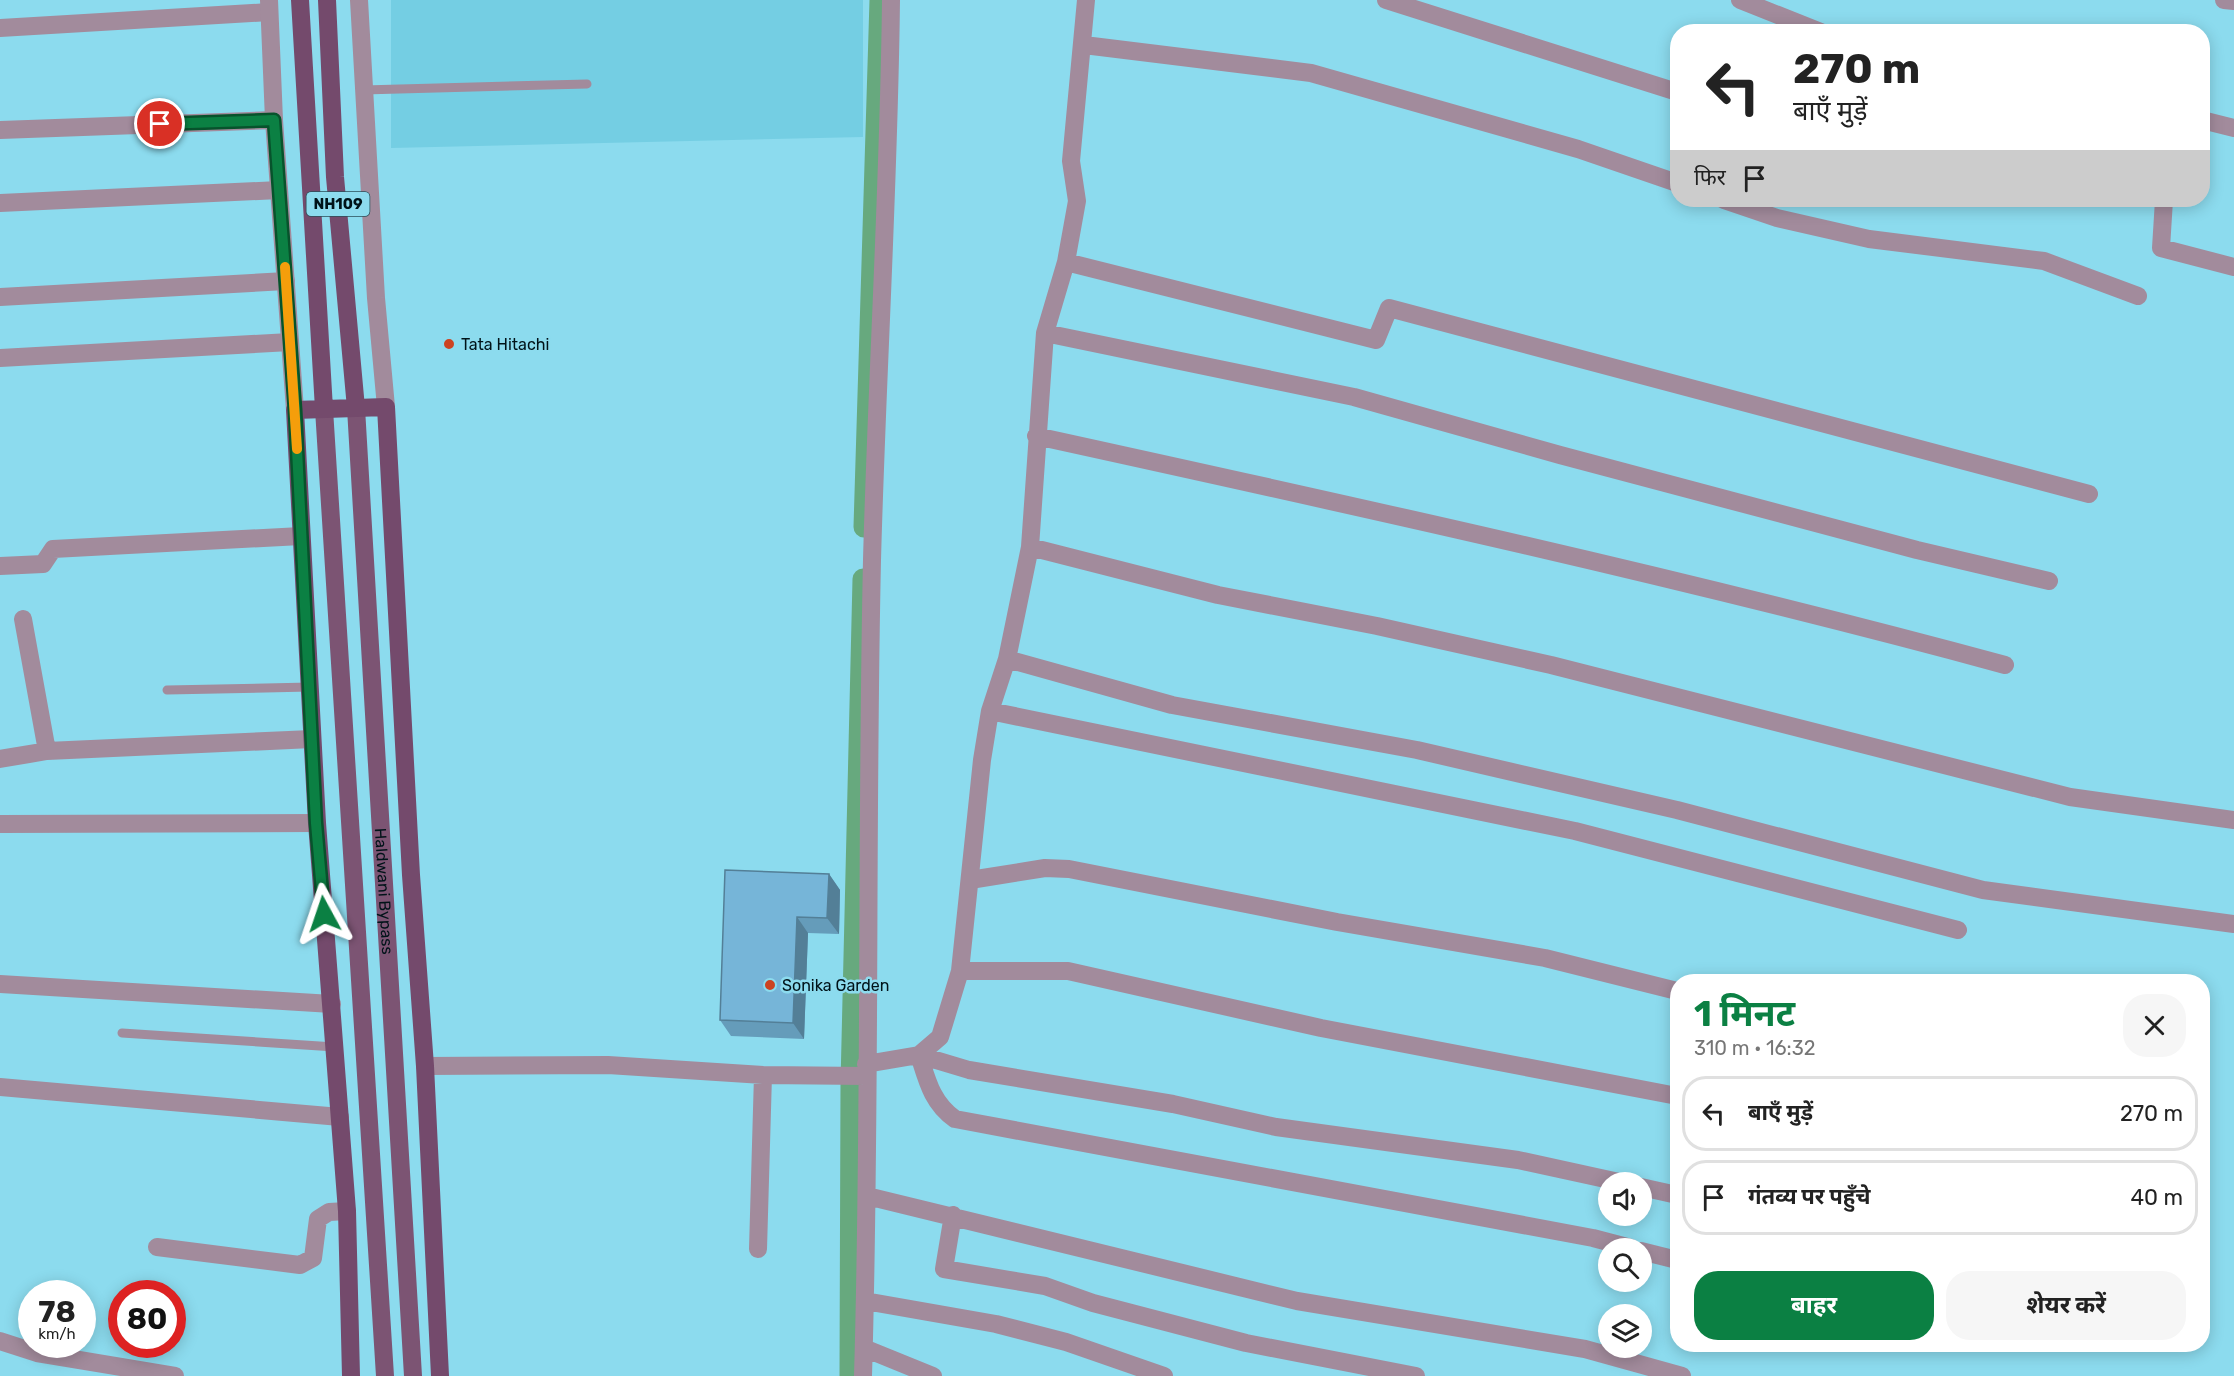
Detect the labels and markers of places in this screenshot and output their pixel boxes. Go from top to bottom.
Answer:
pin [134,98,185,149]
place label: Tata Hitachi [461,335,549,354]
marker: Tata Hitachi [442,337,456,351]
place label: Sonika Garden [782,976,889,995]
marker: Sonika Garden [763,978,777,992]

